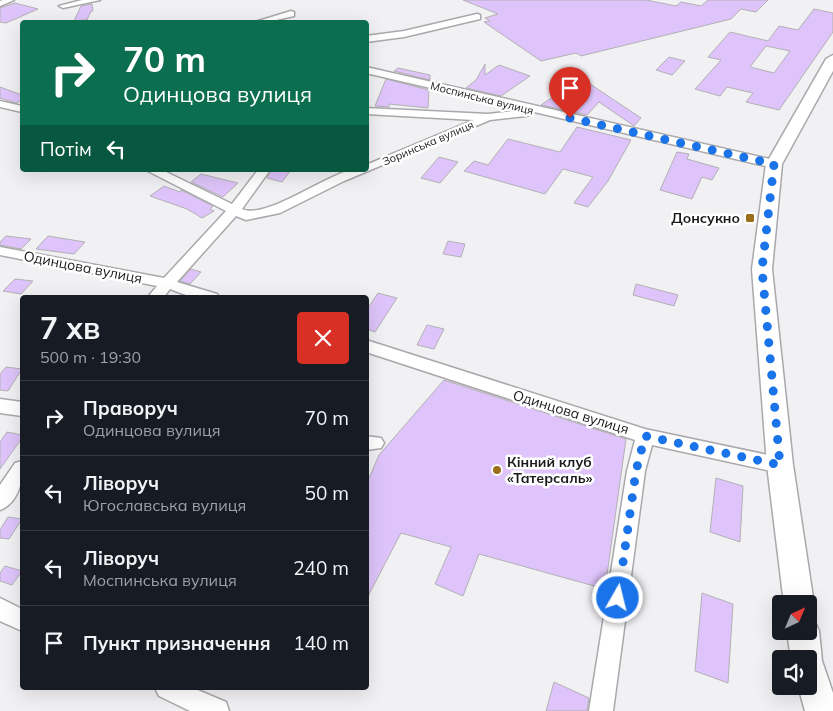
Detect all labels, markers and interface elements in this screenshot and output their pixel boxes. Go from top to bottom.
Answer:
text: 70 m [123,37,206,81]
icon: right [40,40,105,105]
pin [549,67,591,118]
icon: arrive [556,74,584,102]
street label: Моспинська вулиця [429,78,535,118]
text: Одинцова вулиця [123,80,312,108]
street label: Зоринська вулиця [380,117,476,169]
icon: left [102,135,130,163]
text: Потім [40,137,92,161]
place label: Донсукно [671,209,740,227]
marker: Донсукно [744,212,756,224]
street label: Одинцова вулиця [22,247,144,287]
text: 7 хв [40,309,100,347]
button: close [297,312,349,364]
text: 500 m · 19:30 [40,347,141,367]
street label: Одинцова вулиця [511,386,631,438]
text: Праворуч [83,396,178,420]
icon: right [40,404,68,432]
text: 70 m [305,406,349,430]
text: Одинцова вулиця [83,420,221,440]
place label: Кінний клуб «Татерсаль» [507,453,593,487]
marker: Кінний клуб «Татерсаль» [491,464,503,476]
text: Ліворуч [83,471,159,495]
icon: left [40,479,68,507]
text: 50 m [305,481,349,505]
text: Югославська вулиця [83,495,246,515]
text: Ліворуч [83,546,159,570]
icon: left [40,554,68,582]
text: 240 m [293,556,349,580]
text: Моспинська вулиця [83,570,237,590]
position arrow [591,571,643,623]
north arrow [772,595,818,640]
map controls [772,595,817,695]
icon: arrive [40,629,68,657]
text: Пункт призначення [83,631,271,655]
text: 140 m [293,631,349,655]
button: sound [772,650,817,695]

